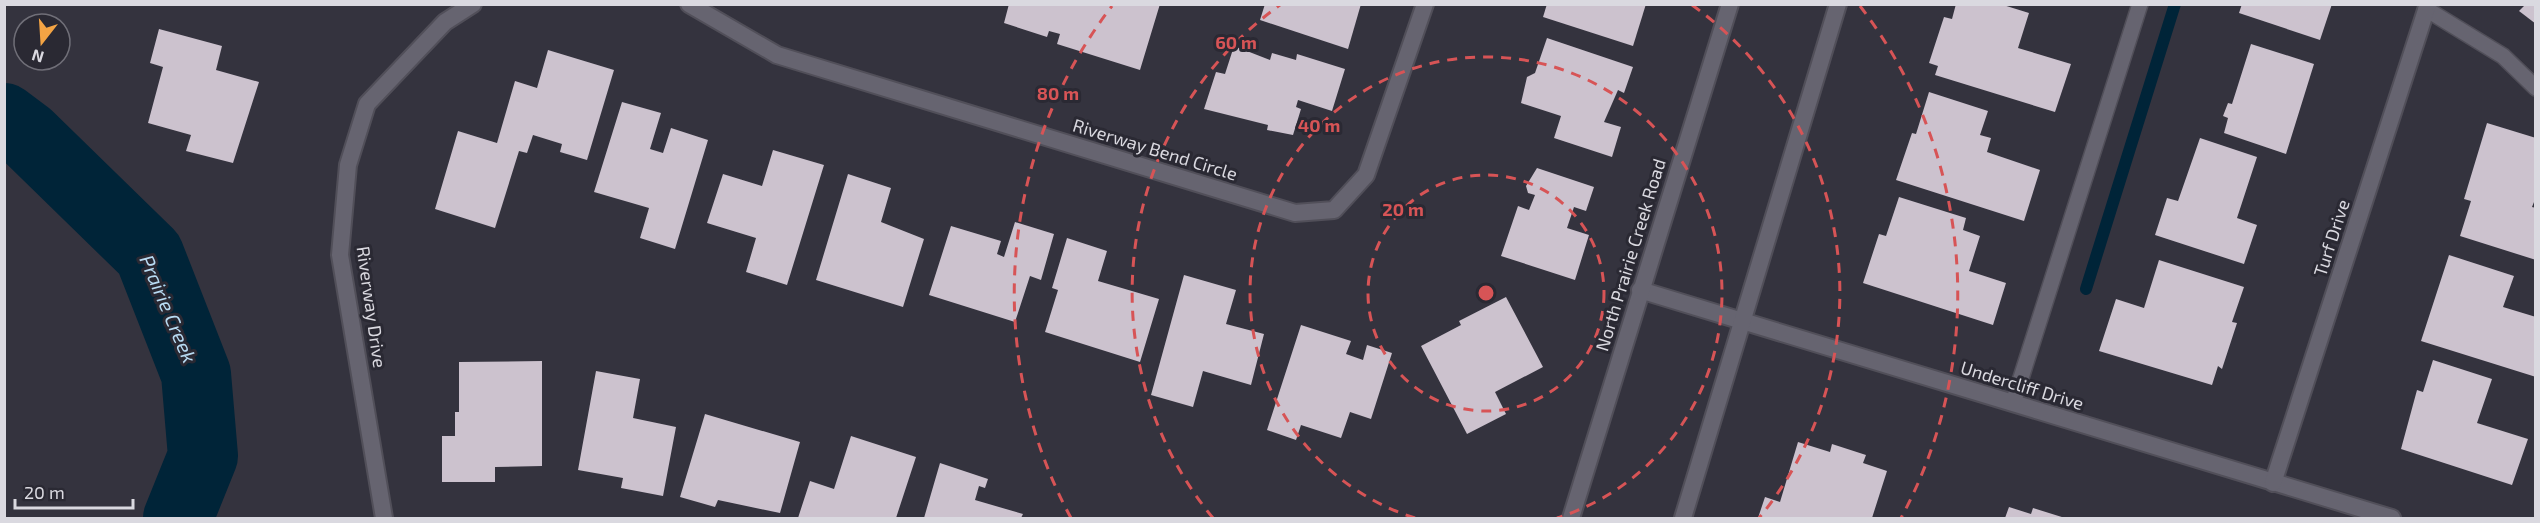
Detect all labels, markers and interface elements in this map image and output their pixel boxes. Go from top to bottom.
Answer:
north arrow [12,12,72,72]
text: 60 m [1215,31,1257,53]
text: N [29,46,46,68]
text: 80 m [1037,82,1079,104]
street label: Riverway Bend Circle [1070,114,1240,185]
text: 40 m [1298,114,1340,136]
street label: North Prairie Creek Road [1590,156,1670,354]
street label: Turf Drive [2308,196,2354,279]
text: 20 m [1382,198,1424,220]
street label: Riverway Drive [353,245,391,369]
water label: Prairie Creek [135,251,202,366]
centre of rings [1476,283,1496,303]
street label: Undercliff Drive [1958,356,2087,414]
scale bar [15,472,134,510]
text: 20 m [24,481,65,503]

